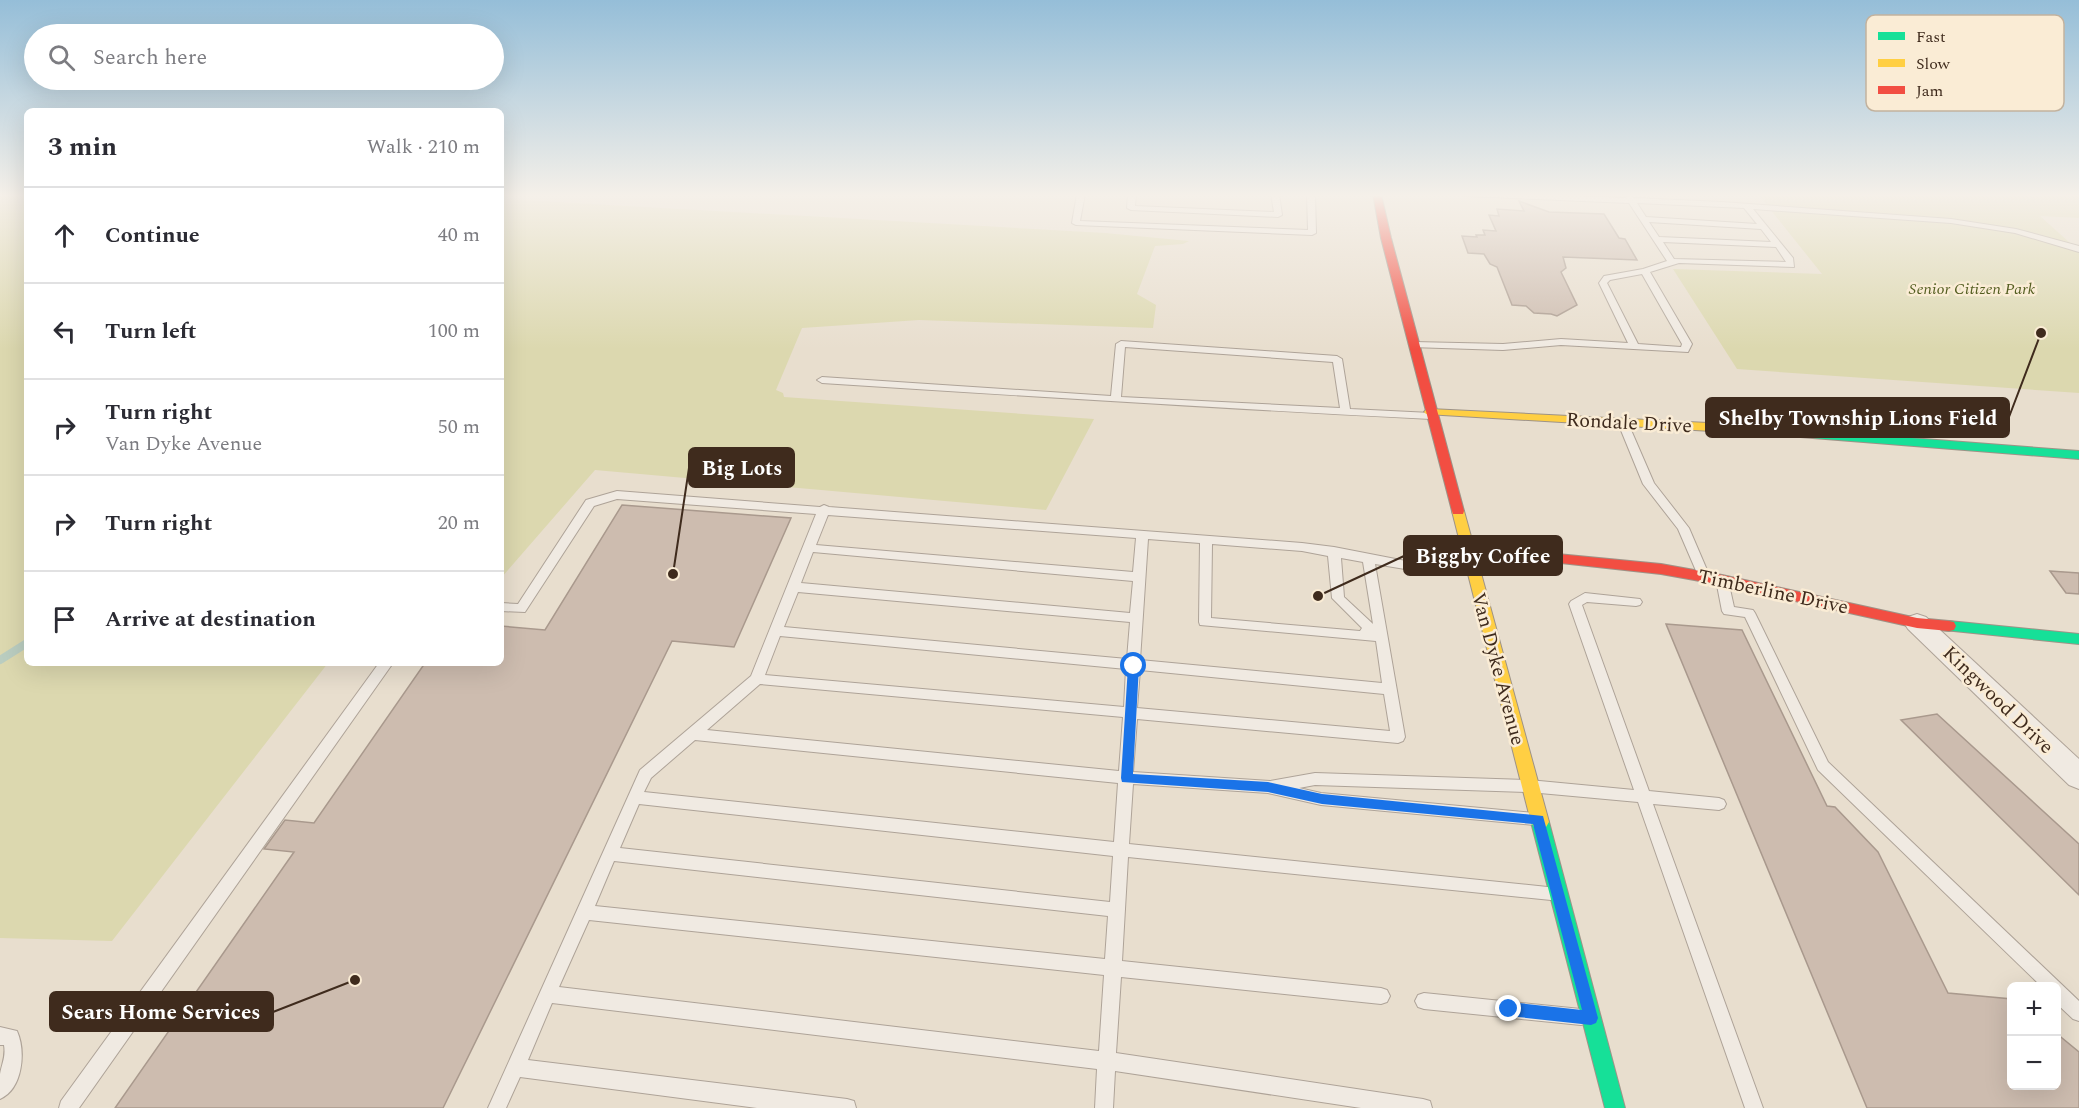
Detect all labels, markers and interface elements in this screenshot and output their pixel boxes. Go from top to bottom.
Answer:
legend [1866,15,2064,111]
search box [24,24,504,90]
text: Fast [1916,25,1946,49]
icon: search [45,41,78,74]
text: Search here [93,41,207,74]
text: Slow [1916,52,1951,76]
text: Jam [1916,79,1944,103]
text: 3 min [48,127,117,167]
text: Walk · 210 m [367,132,480,162]
icon: ahead [48,219,81,252]
text: Continue [105,219,200,252]
text: 40 m [438,220,480,250]
park label: Senior Citizen Park [1909,277,2036,301]
icon: left [48,315,81,348]
text: Turn left [105,315,197,348]
text: 100 m [428,316,480,346]
text: Turn right [105,396,212,429]
callout: Shelby Township Lions Field [1706,398,2009,437]
text: Shelby Township Lions Field [1718,403,1998,435]
street label: Rondale Drive [1565,405,1693,441]
icon: right [48,411,81,444]
text: 50 m [438,412,480,442]
text: Van Dyke Avenue [105,429,262,459]
callout: Big Lots [689,448,794,487]
text: Big Lots [702,453,782,485]
icon: right [48,507,81,540]
text: Turn right [105,507,212,540]
text: 20 m [438,508,480,538]
callout: Biggby Coffee [1404,536,1562,575]
text: Biggby Coffee [1416,541,1550,573]
street label: Timberline Drive [1695,561,1851,623]
street label: Van Dyke Avenue [1463,589,1533,749]
icon: arrive [48,603,81,636]
text: Arrive at destination [105,603,316,636]
street label: Kingwood Drive [1935,639,2061,761]
route start [1120,652,1146,678]
map controls [2007,982,2061,1090]
button: + [2007,982,2061,1036]
callout: Sears Home Services [50,992,273,1031]
route end [1495,995,1521,1021]
text: Sears Home Services [62,997,260,1029]
button: − [2007,1036,2061,1090]

